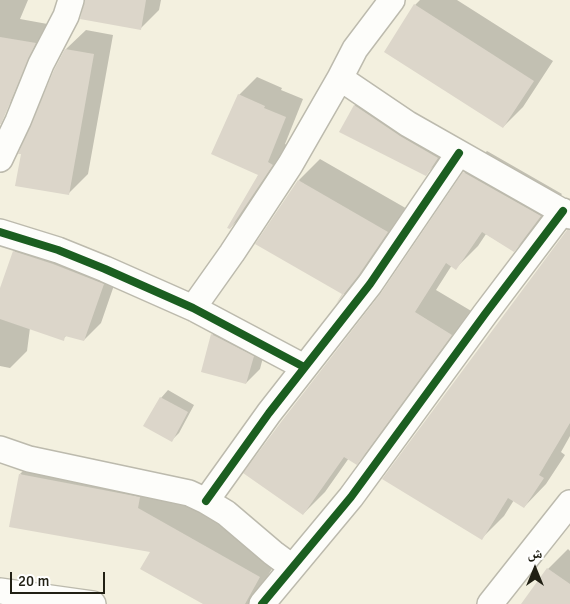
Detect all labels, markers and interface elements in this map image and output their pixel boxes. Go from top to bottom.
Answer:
north arrow [510,544,560,594]
text: ش [528,545,542,562]
scale bar [12,562,108,594]
text: 20 m [18,572,49,590]

